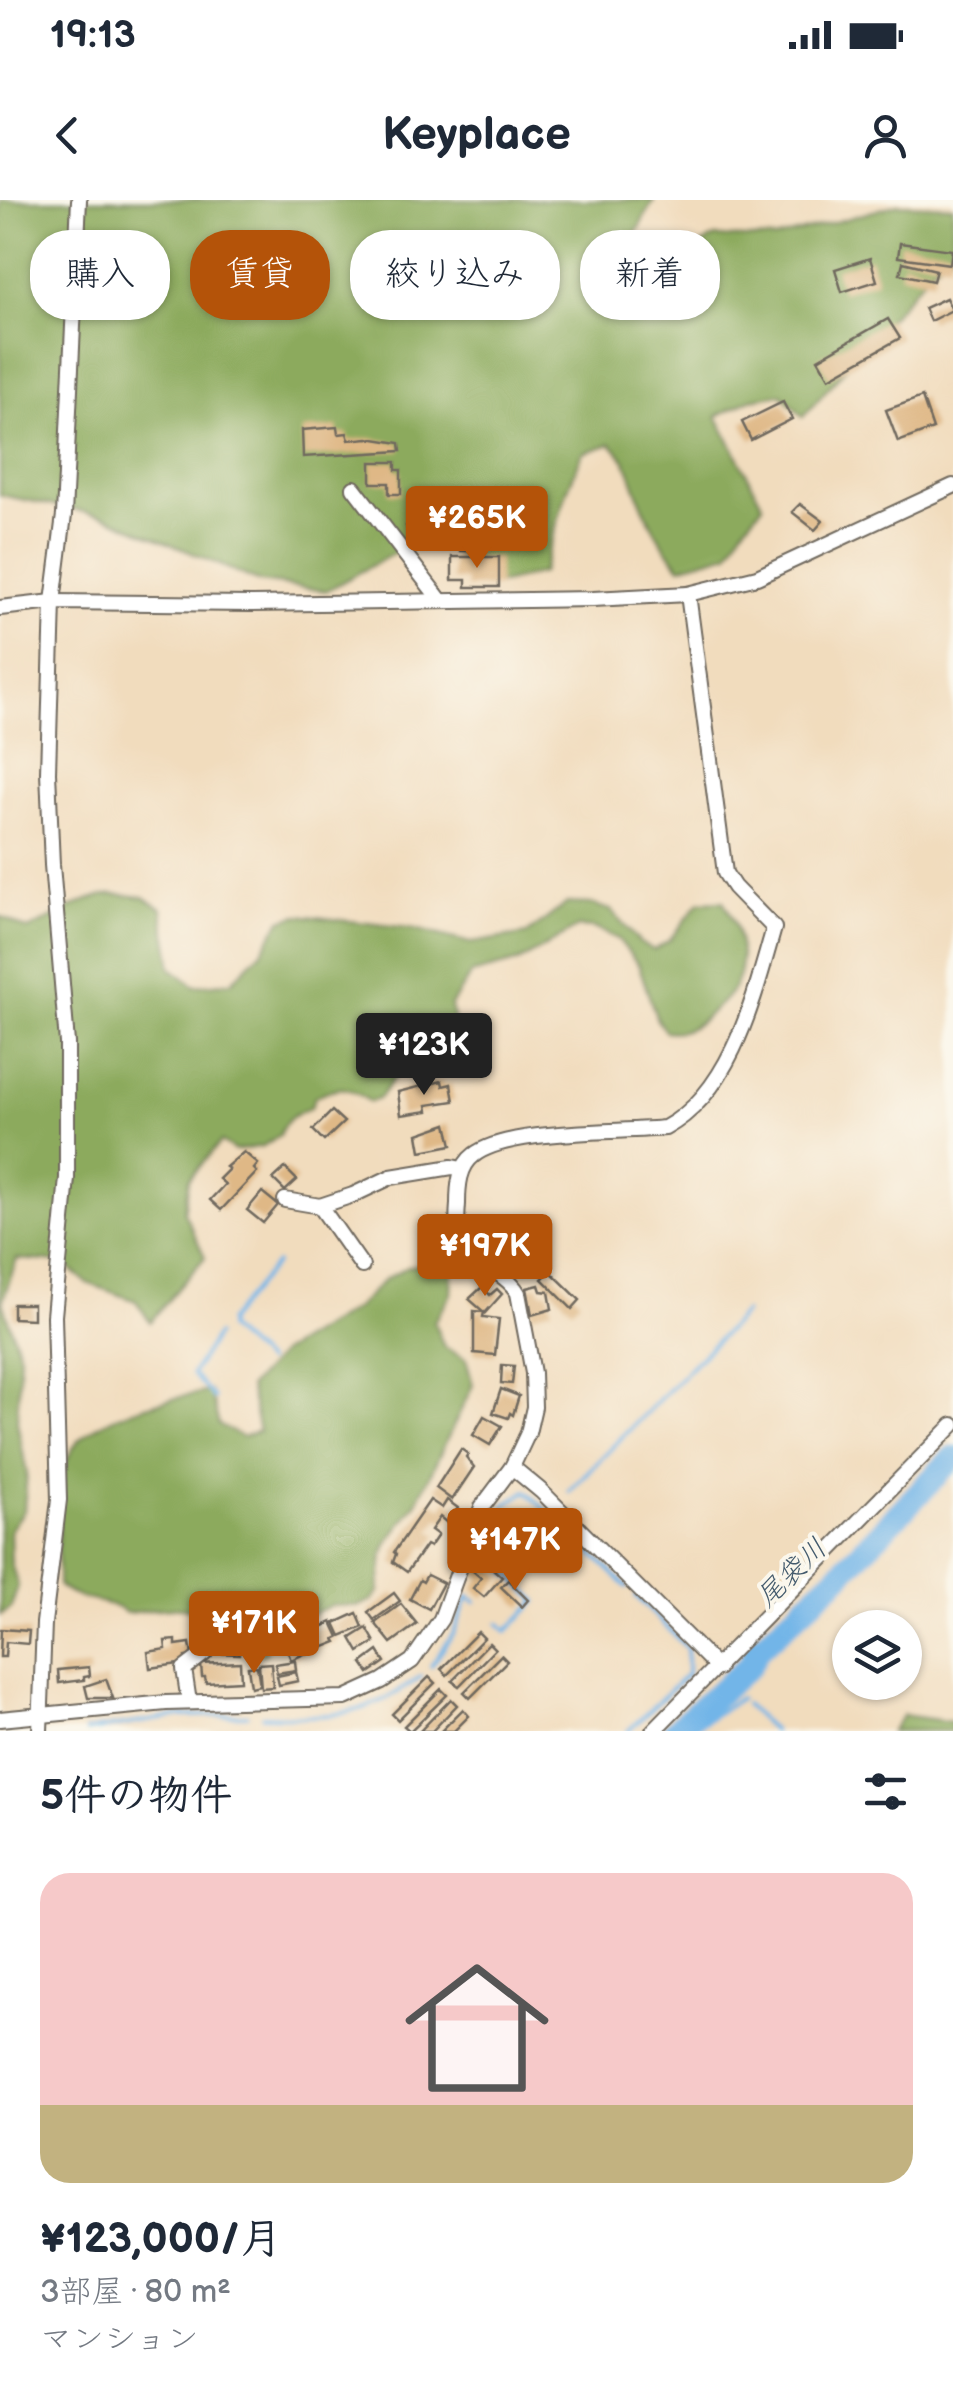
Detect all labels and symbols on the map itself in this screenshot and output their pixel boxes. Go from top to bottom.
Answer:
pin: ¥265K [407,486,547,571]
pin: ¥123K [354,1013,494,1098]
pin: ¥197K [415,1214,555,1299]
pin: ¥147K [445,1508,585,1593]
water label: 尾袋川 [750,1532,834,1614]
pin: ¥171K [184,1591,324,1676]

